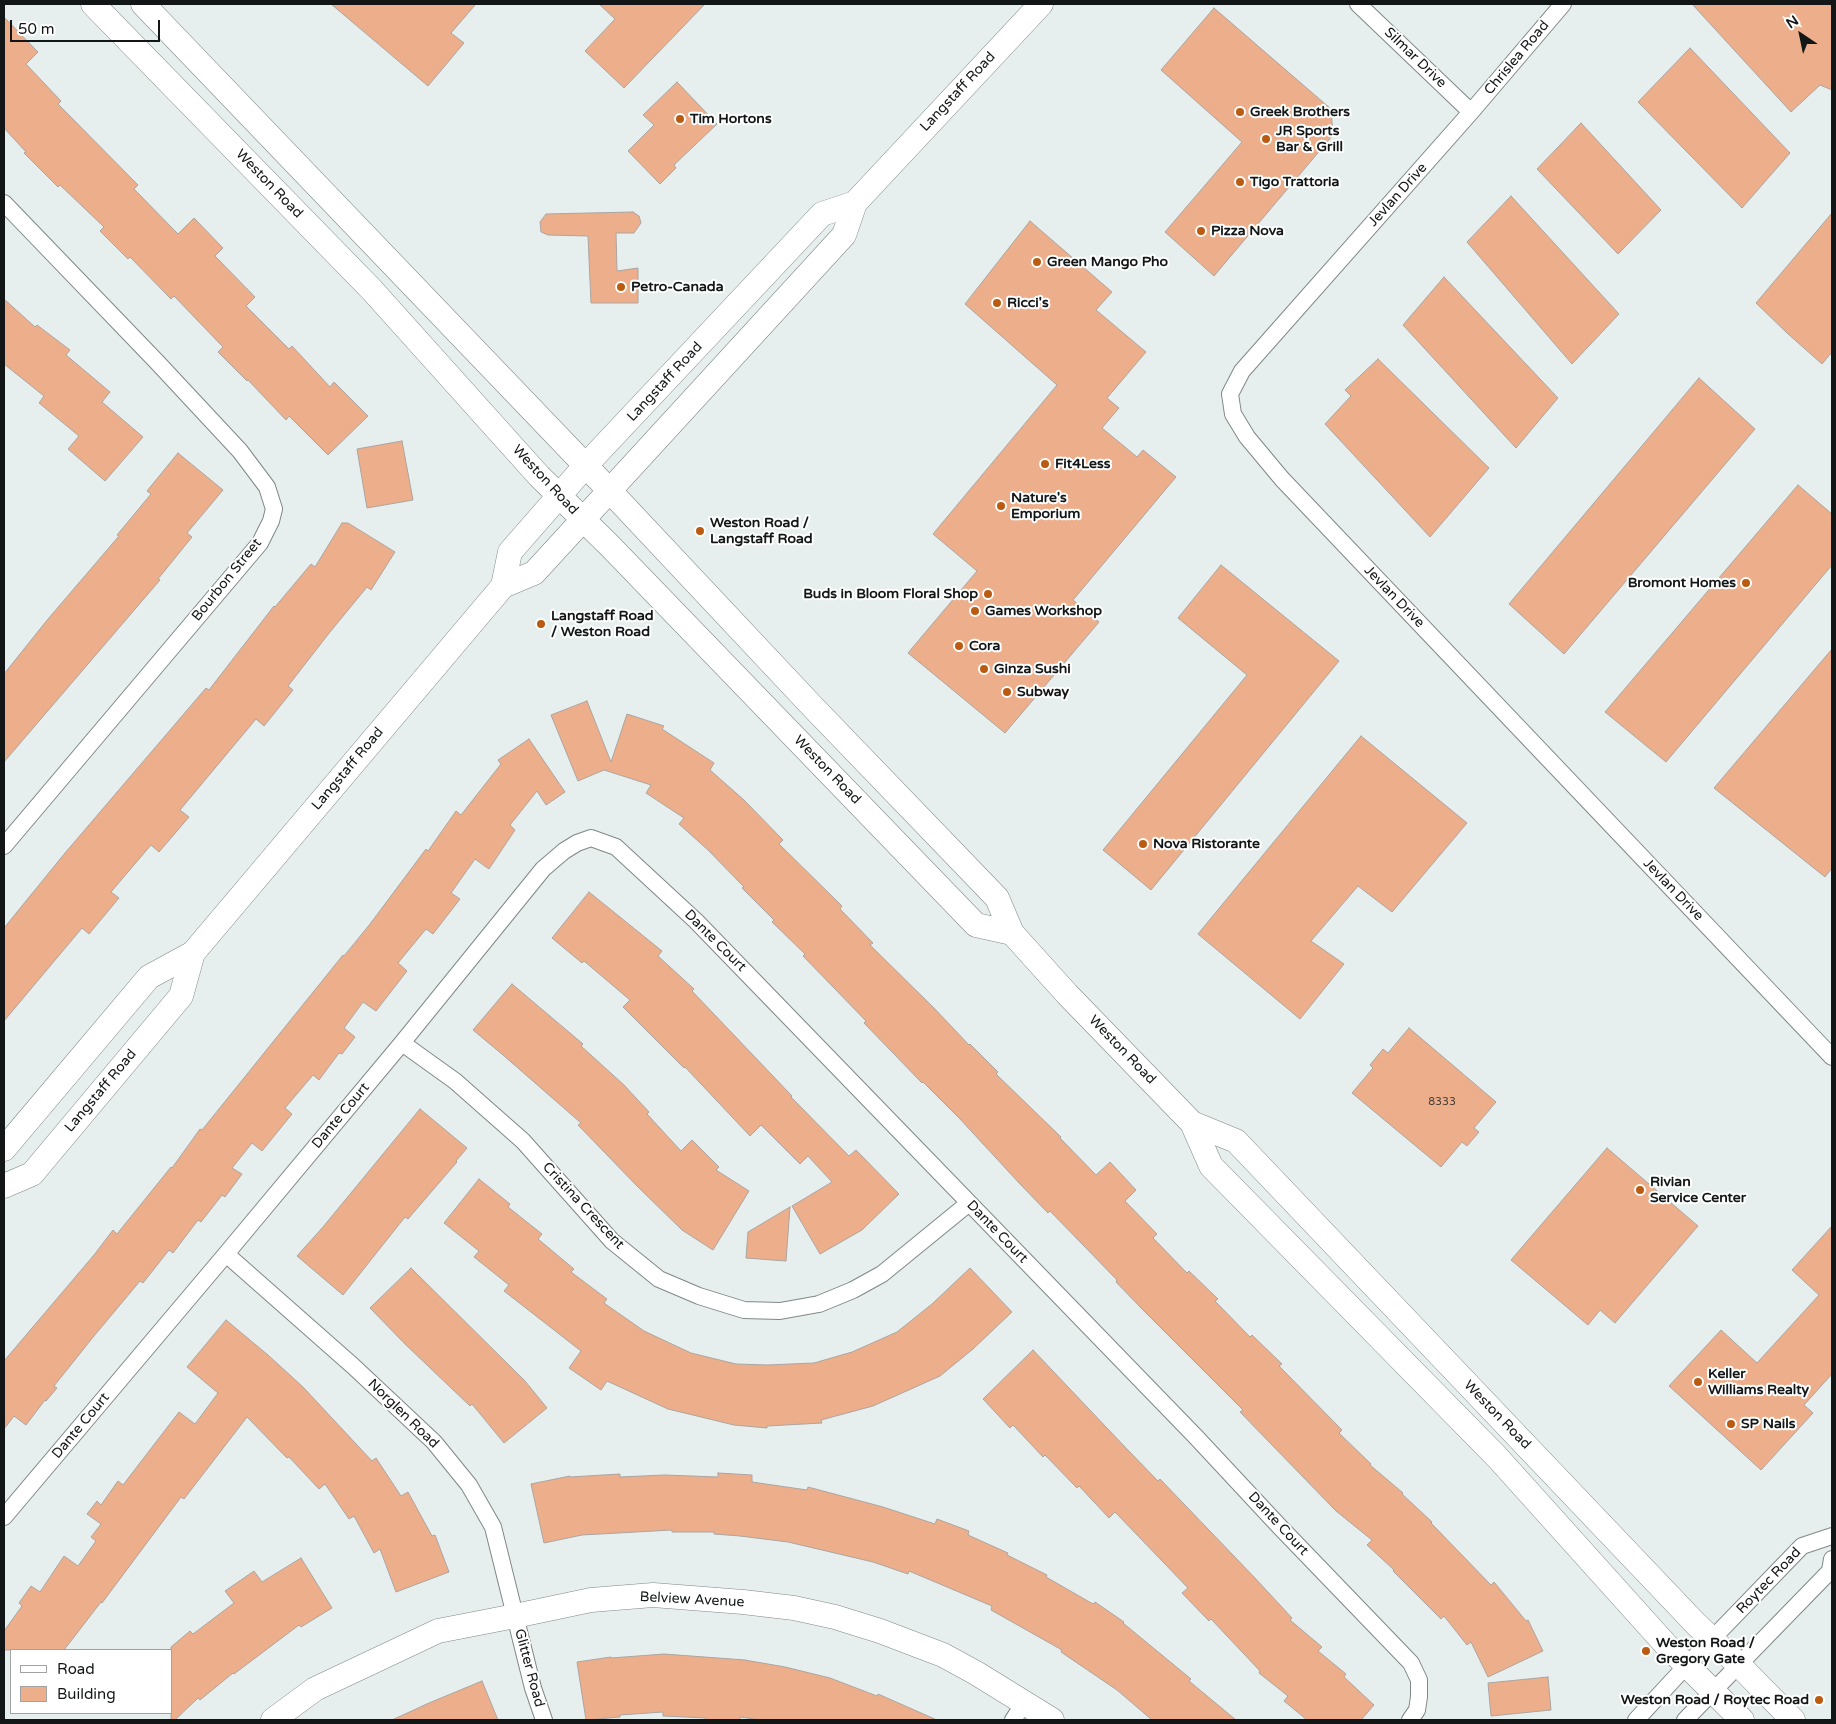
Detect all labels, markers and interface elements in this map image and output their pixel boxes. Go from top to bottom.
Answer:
scale bar [12,10,162,42]
north arrow [1776,10,1826,60]
text: N [1783,12,1802,32]
street label: Chrislea Road [1481,17,1553,99]
text: 50 m [18,20,55,38]
street label: Silmar Drive [1381,24,1449,92]
street label: Langstaff Road [917,49,999,135]
place label: Greek Brothers [1250,104,1350,120]
marker: Greek Brothers [1234,106,1246,118]
place label: Tim Hortons [690,111,772,127]
marker: Tim Hortons [674,113,686,125]
place label: JR Sports Bar & Grill [1276,123,1343,156]
marker: JR Sports Bar & Grill [1260,133,1272,145]
street label: Weston Road [232,146,306,222]
street label: Jevlan Drive [1365,160,1431,230]
place label: Tigo Trattoria [1250,174,1339,190]
marker: Tigo Trattoria [1234,176,1246,188]
place label: Pizza Nova [1211,223,1284,239]
marker: Pizza Nova [1195,225,1207,237]
place label: Green Mango Pho [1047,254,1168,270]
marker: Green Mango Pho [1031,256,1043,268]
place label: Petro-Canada [631,279,724,295]
marker: Petro-Canada [615,281,627,293]
place label: Ricci's [1007,295,1049,311]
marker: Ricci's [991,297,1003,309]
street label: Langstaff Road [624,339,706,425]
street label: Weston Road [508,442,582,518]
place label: Fit4Less [1055,456,1110,472]
marker: Fit4Less [1039,458,1051,470]
place label: Nature's Emporium [1011,490,1080,522]
marker: Nature's Emporium [995,500,1007,512]
place label: Weston Road / Langstaff Road [710,515,813,548]
marker: Weston Road / Langstaff Road [694,525,706,537]
street label: Bourbon Street [189,535,265,625]
street label: Jevlan Drive [1360,562,1428,632]
place label: Bromont Homes [1628,575,1736,591]
marker: Bromont Homes [1740,577,1752,589]
place label: Buds in Bloom Floral Shop [803,586,978,602]
marker: Buds in Bloom Floral Shop [982,588,994,600]
place label: Games Workshop [985,603,1102,619]
marker: Games Workshop [969,605,981,617]
place label: Langstaff Road / Weston Road [551,608,654,640]
marker: Langstaff Road / Weston Road [535,618,547,630]
place label: Cora [969,638,1000,654]
marker: Cora [953,640,965,652]
place label: Ginza Sushi [994,661,1071,677]
marker: Ginza Sushi [978,663,990,675]
place label: Subway [1017,684,1069,700]
marker: Subway [1001,686,1013,698]
street label: Langstaff Road [309,724,387,814]
street label: Weston Road [790,732,864,808]
place label: Nova Ristorante [1153,836,1260,852]
marker: Nova Ristorante [1137,838,1149,850]
street label: Jevlan Drive [1639,855,1707,925]
street label: Dante Court [681,907,749,975]
street label: Weston Road [1085,1012,1159,1088]
street label: Langstaff Road [62,1046,140,1136]
street label: Dante Court [309,1080,373,1152]
house number: 8333 [1428,1095,1456,1109]
street label: Cristina Crescent [539,1159,627,1253]
place label: Rivian Service Center [1650,1174,1746,1206]
marker: Rivian Service Center [1634,1184,1646,1196]
street label: Dante Court [963,1197,1031,1267]
place label: Keller Williams Realty [1708,1366,1809,1398]
street label: Norglen Road [364,1376,442,1452]
marker: Keller Williams Realty [1692,1376,1704,1388]
street label: Weston Road [1460,1377,1534,1453]
street label: Dante Court [49,1390,113,1462]
place label: SP Nails [1741,1416,1795,1432]
marker: SP Nails [1725,1418,1737,1430]
street label: Dante Court [1244,1489,1312,1559]
street label: Roytec Road [1733,1544,1805,1618]
street label: Belview Avenue [639,1589,745,1611]
street label: Glitter Road [510,1627,548,1709]
place label: Weston Road / Gregory Gate [1656,1635,1755,1668]
marker: Weston Road / Gregory Gate [1640,1645,1652,1657]
legend [10,1649,172,1714]
text: Road [57,1660,95,1678]
text: Building [57,1685,116,1703]
place label: Weston Road / Roytec Road [1621,1692,1809,1708]
marker: Weston Road / Roytec Road [1813,1694,1825,1706]

